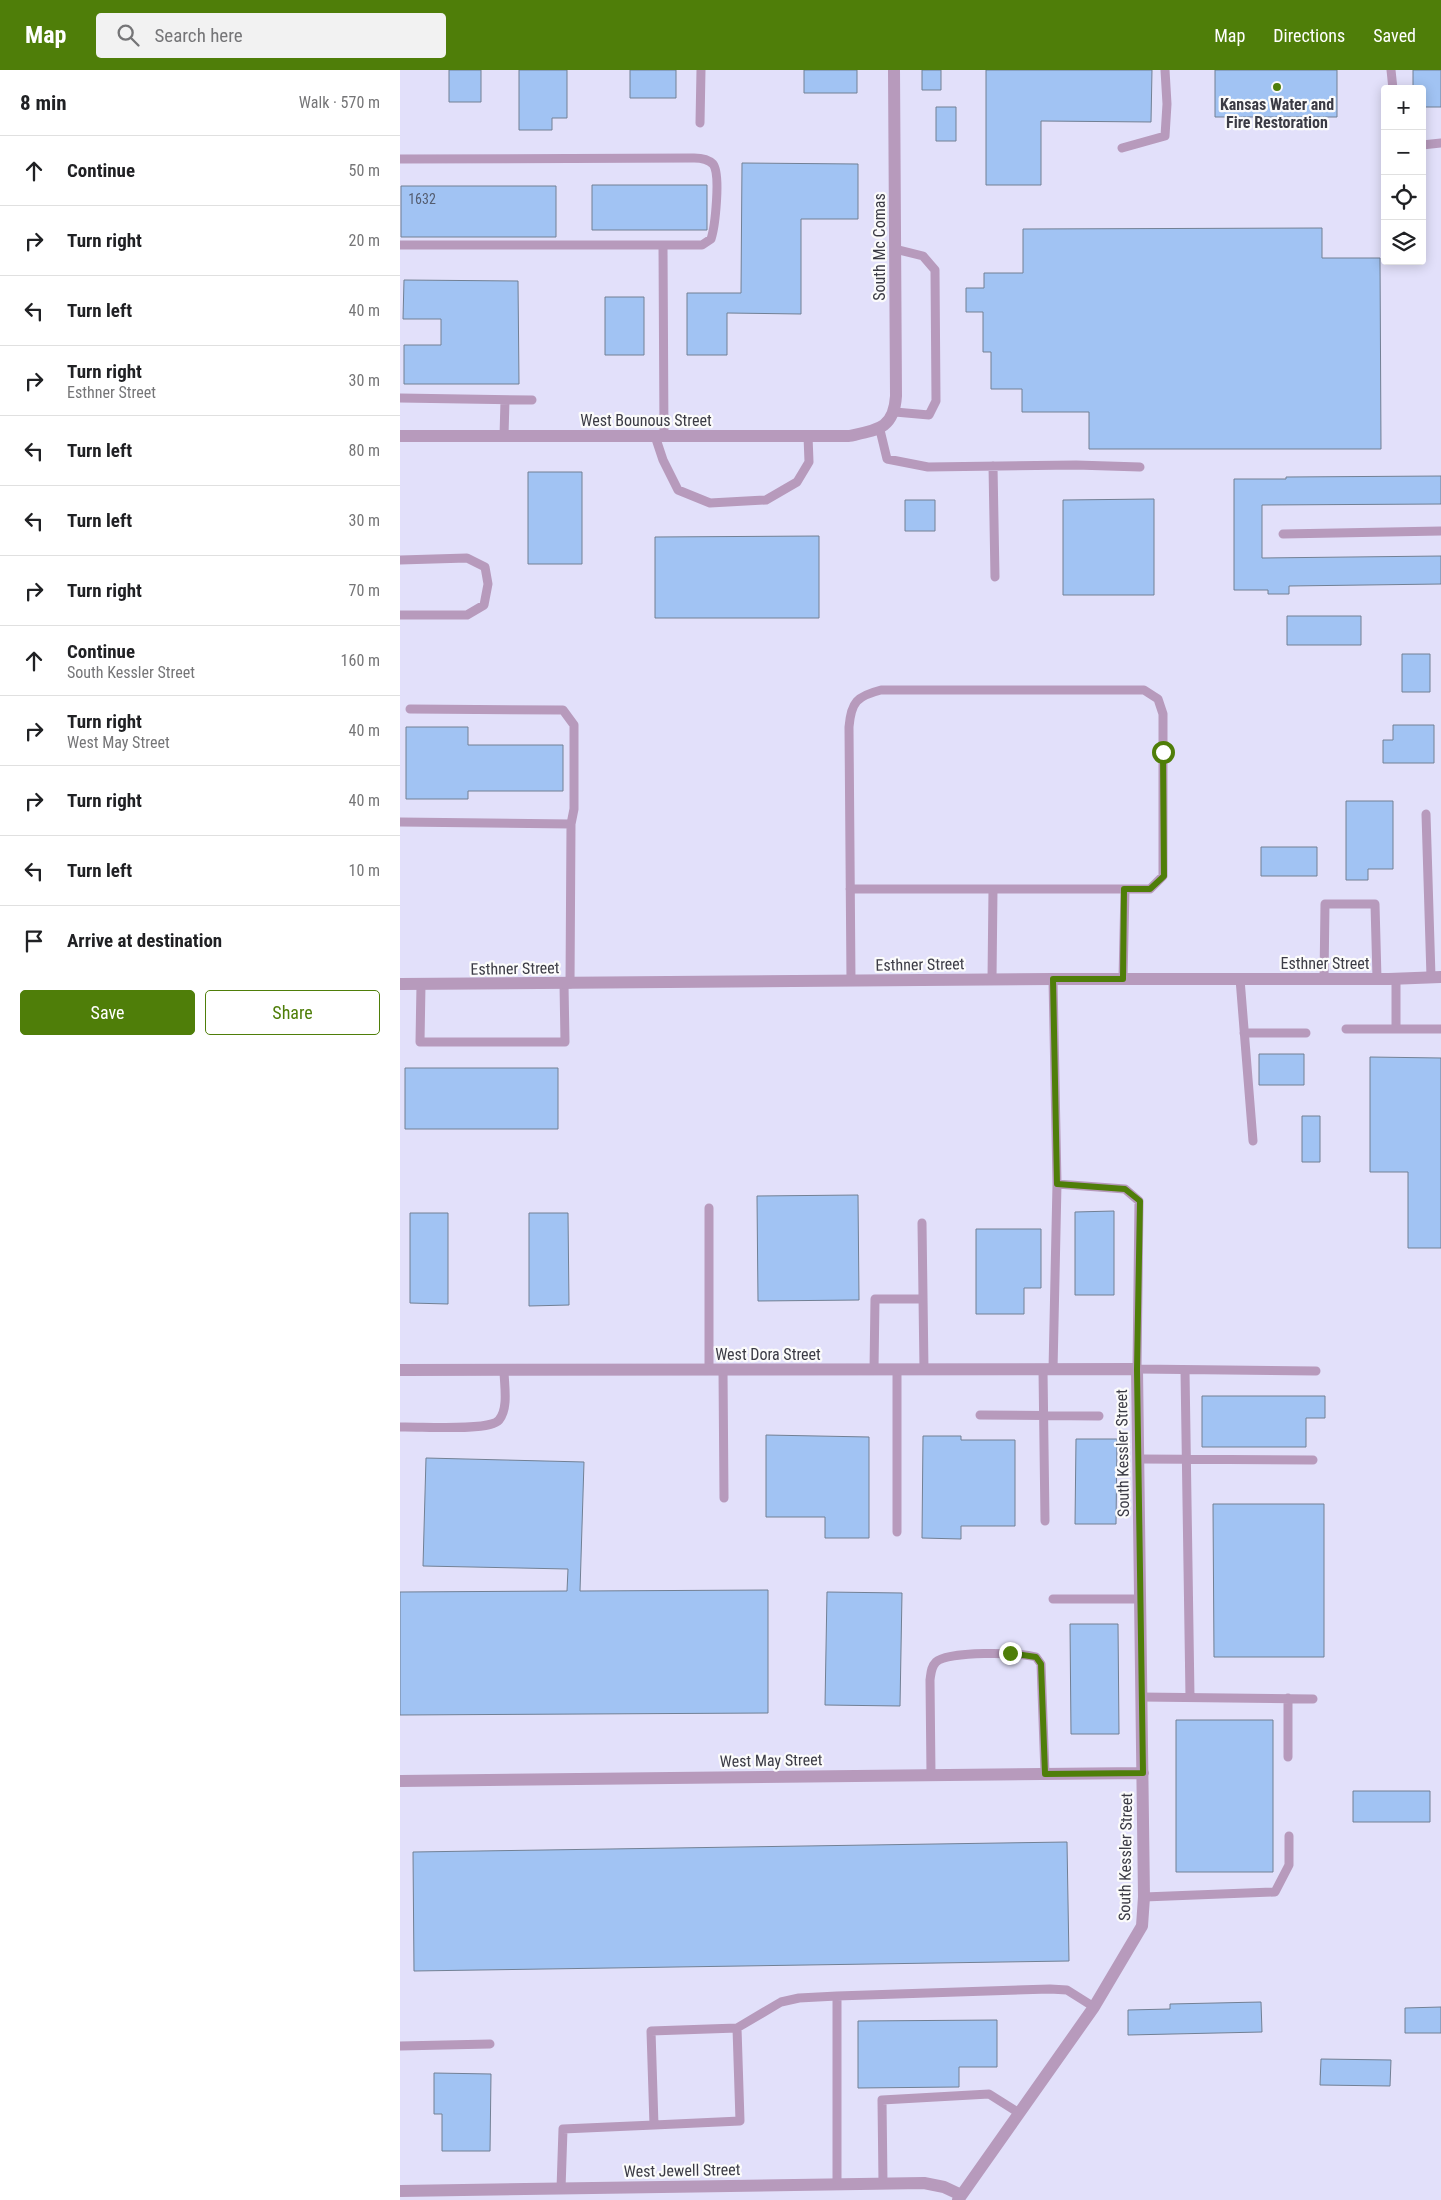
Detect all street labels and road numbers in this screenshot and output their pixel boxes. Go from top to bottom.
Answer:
street label: South Mc Comas [870,193,889,301]
street label: West Bounous Street [580,411,712,430]
street label: Esthner Street [875,954,965,975]
street label: Esthner Street [1281,954,1370,973]
street label: Esthner Street [470,958,560,979]
street label: West Dora Street [715,1345,821,1364]
street label: South Kessler Street [1112,1389,1133,1517]
street label: West May Street [720,1750,823,1771]
street label: South Kessler Street [1115,1793,1136,1921]
street label: West Jewell Street [623,2160,741,2181]

